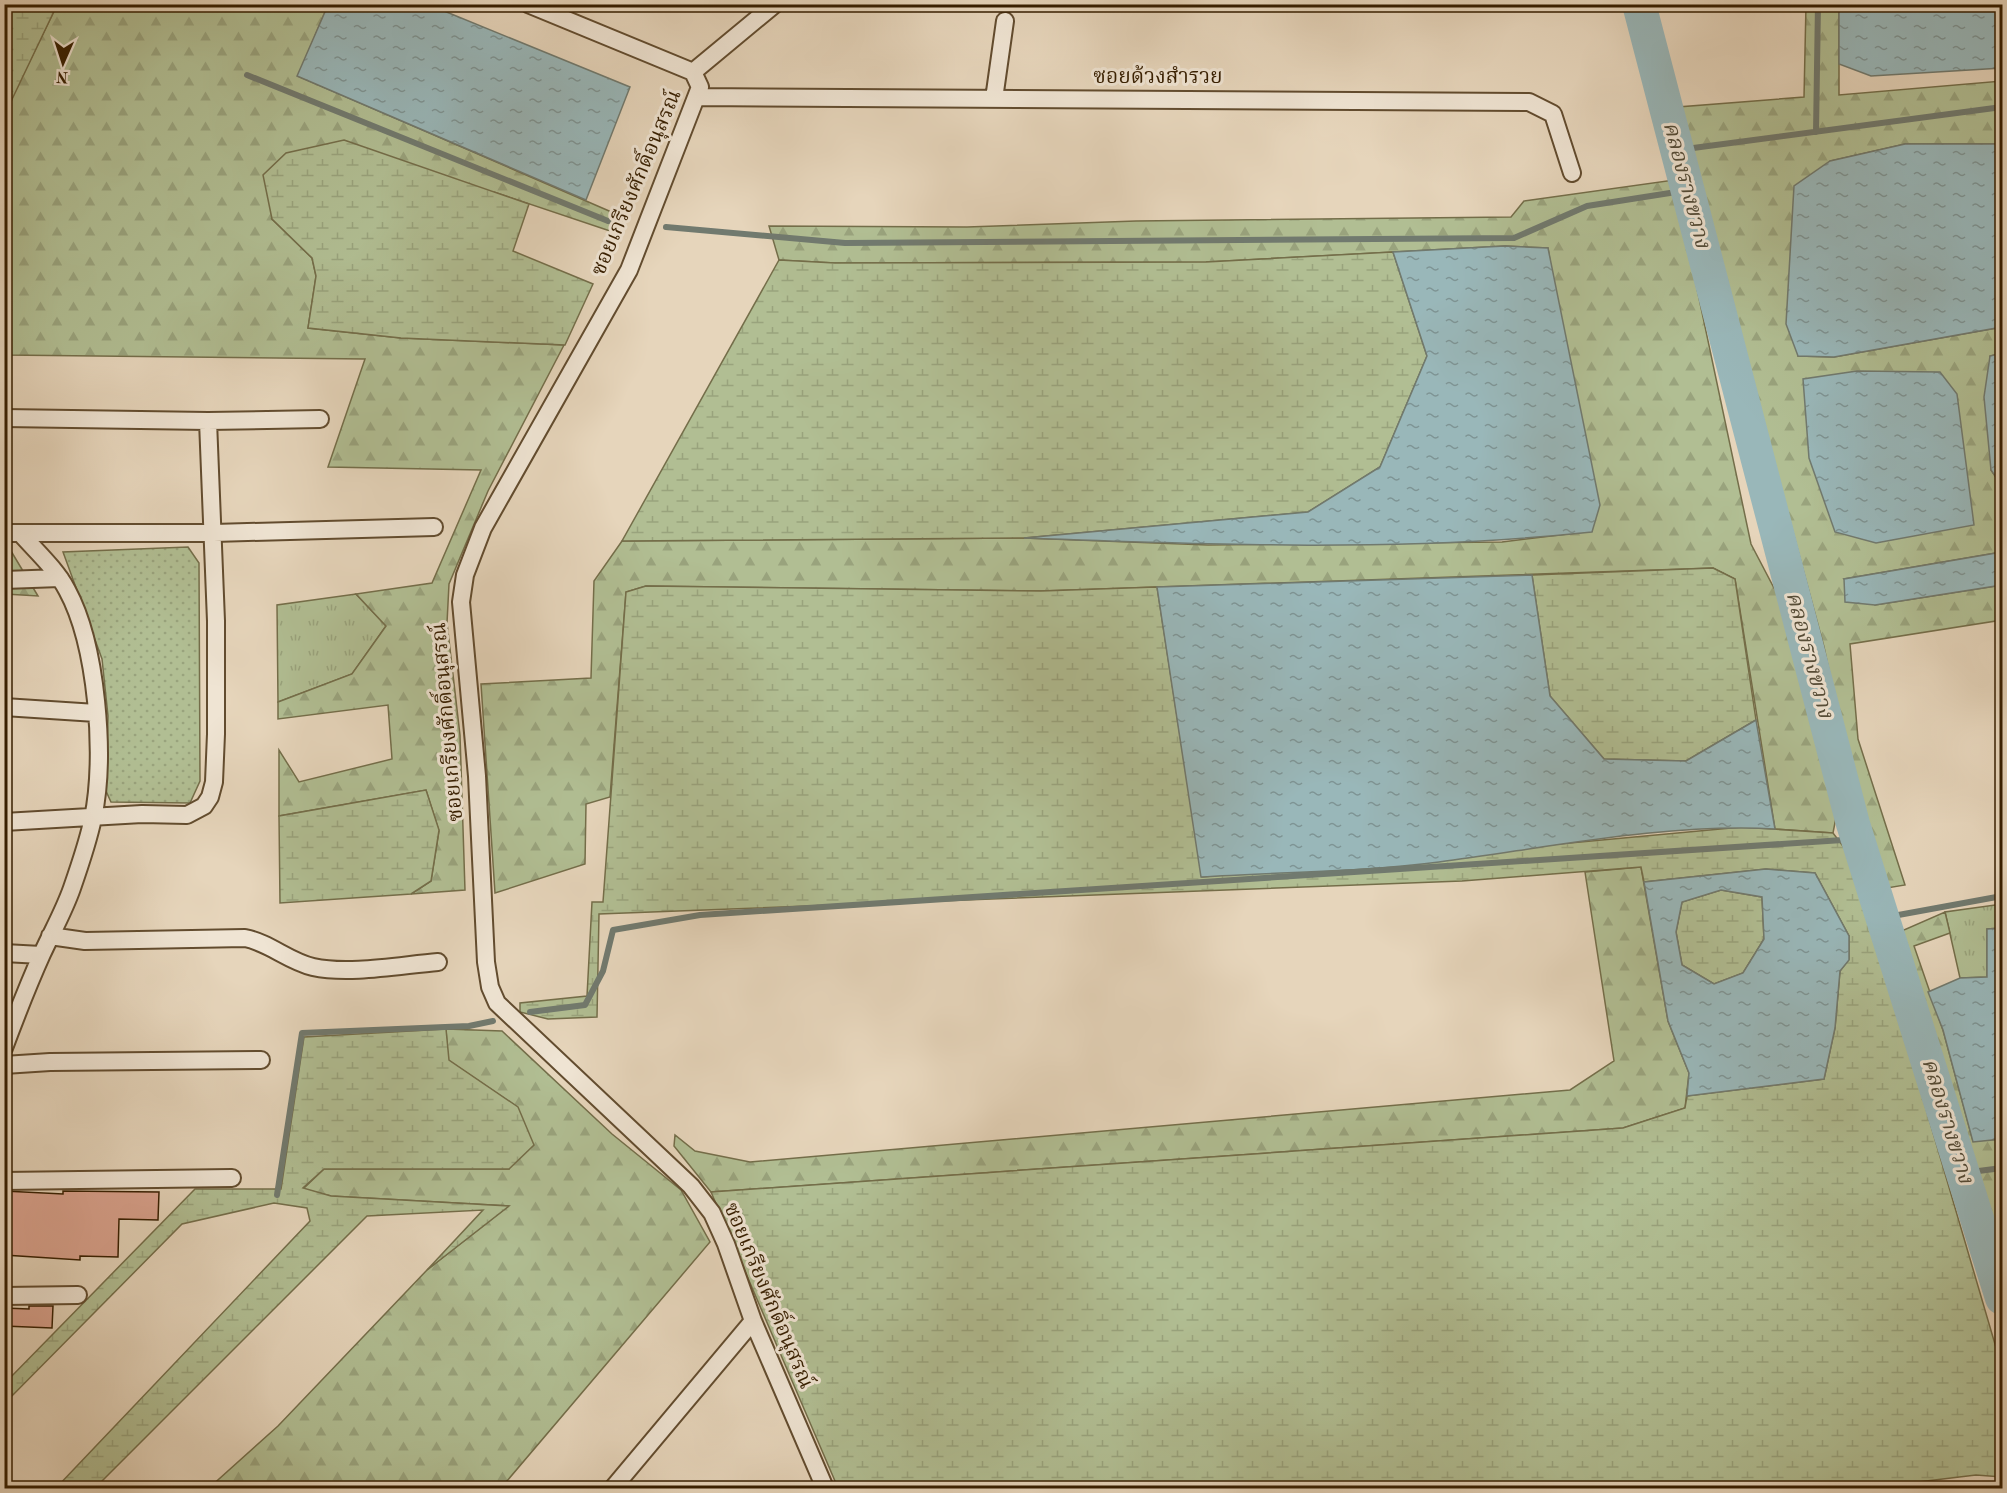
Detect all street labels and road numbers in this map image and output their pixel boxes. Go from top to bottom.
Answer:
street label: ซอยด้วงสำรวย [1093,65,1223,88]
street label: ซอยเกรียงศักดิ์อนุสรณ์ [582,84,687,280]
street label: ซอยเกรียงศักดิ์อนุสรณ์ [422,622,469,823]
street label: ซอยเกรียงศักดิ์อนุสรณ์ [718,1197,823,1393]

